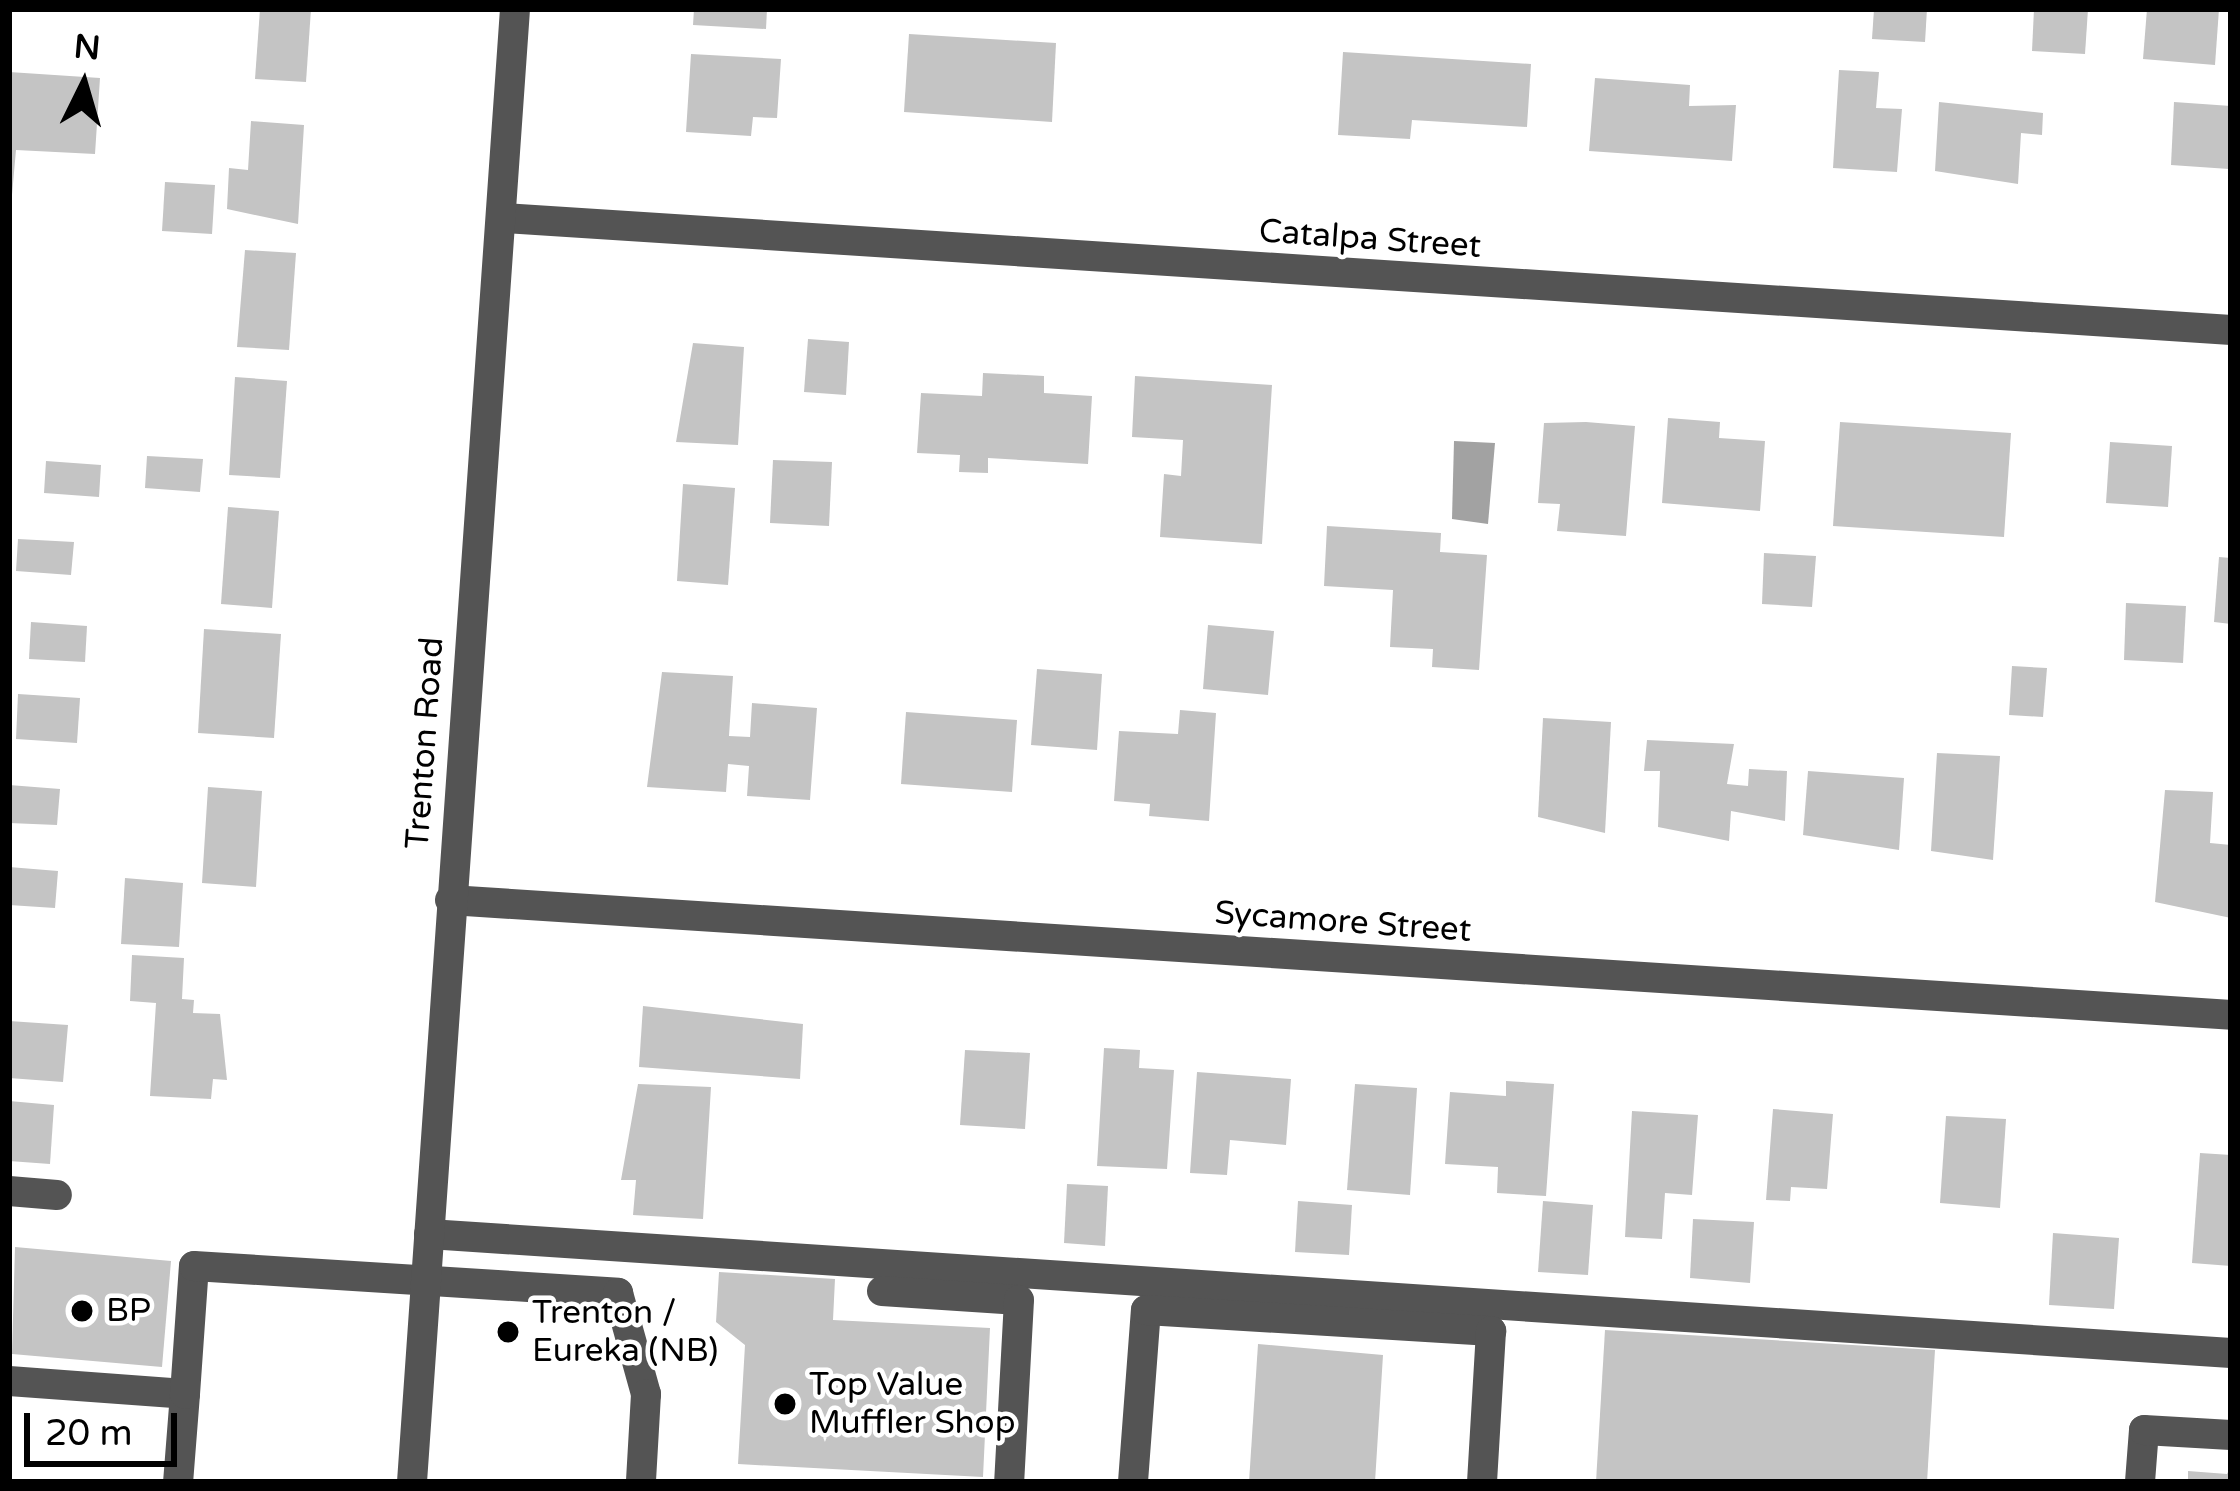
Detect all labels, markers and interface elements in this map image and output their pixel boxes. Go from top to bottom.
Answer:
north arrow [24,24,144,144]
text: N [72,27,102,68]
street label: Catalpa Street [1258,211,1482,267]
street label: Trenton Road [398,636,452,850]
street label: Sycamore Street [1213,893,1473,951]
place label: BP [106,1291,151,1331]
place label: Trenton / Eureka (NB) [532,1293,718,1371]
marker: BP [69,1298,95,1324]
marker: Trenton / Eureka (NB) [495,1319,521,1345]
place label: Top Value Muffler Shop [809,1365,1015,1443]
scale bar [30,1389,183,1463]
marker: Top Value Muffler Shop [772,1391,798,1417]
text: 20 m [45,1412,133,1455]

